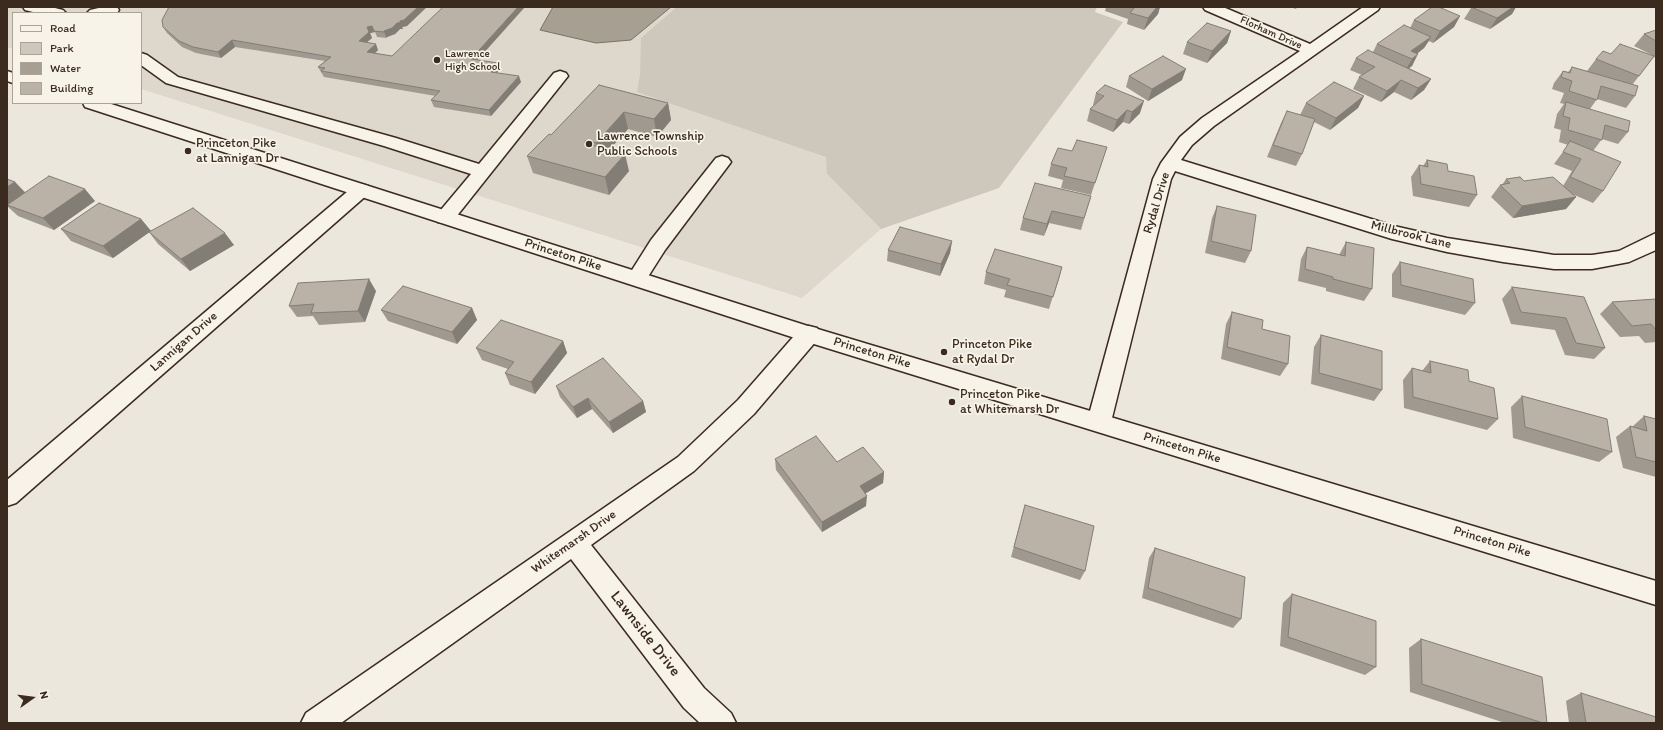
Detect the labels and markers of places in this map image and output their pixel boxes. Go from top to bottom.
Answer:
place label: Lawrence High School [445,47,500,73]
marker: Lawrence High School [432,55,442,65]
place label: Lawrence Township Public Schools [597,129,704,160]
place label: Princeton Pike at Lannigan Dr [196,136,279,167]
marker: Lawrence Township Public Schools [584,139,594,149]
marker: Princeton Pike at Lannigan Dr [183,146,193,156]
place label: Princeton Pike at Rydal Dr [952,337,1032,368]
marker: Princeton Pike at Rydal Dr [939,347,949,357]
place label: Princeton Pike at Whitemarsh Dr [960,387,1059,418]
marker: Princeton Pike at Whitemarsh Dr [947,397,957,407]

